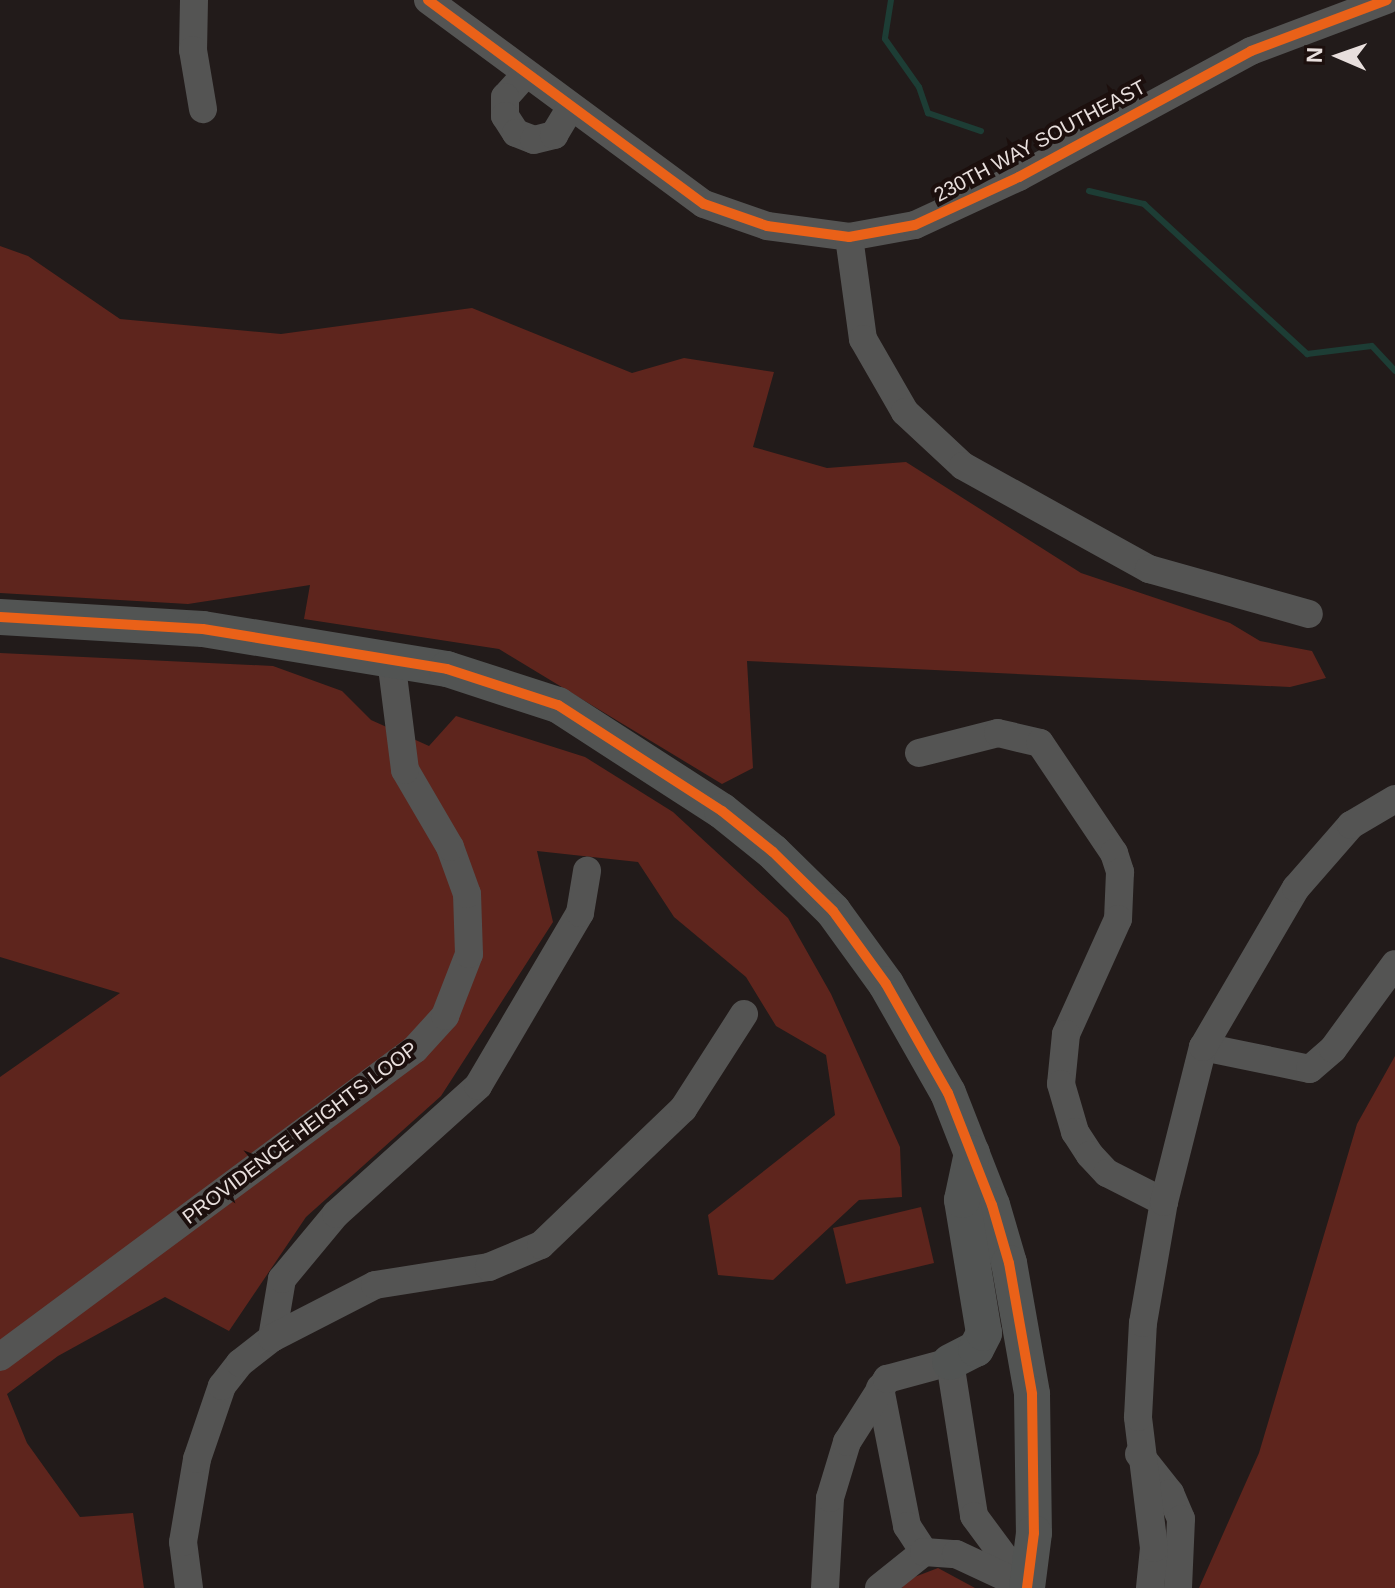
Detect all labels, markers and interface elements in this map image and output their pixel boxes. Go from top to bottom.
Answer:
north arrow [1299,16,1379,96]
text: N [1302,47,1327,64]
street label: 230TH WAY SOUTHEAST [930,75,1150,207]
street label: PROVIDENCE HEIGHTS LOOP [178,1037,422,1229]

